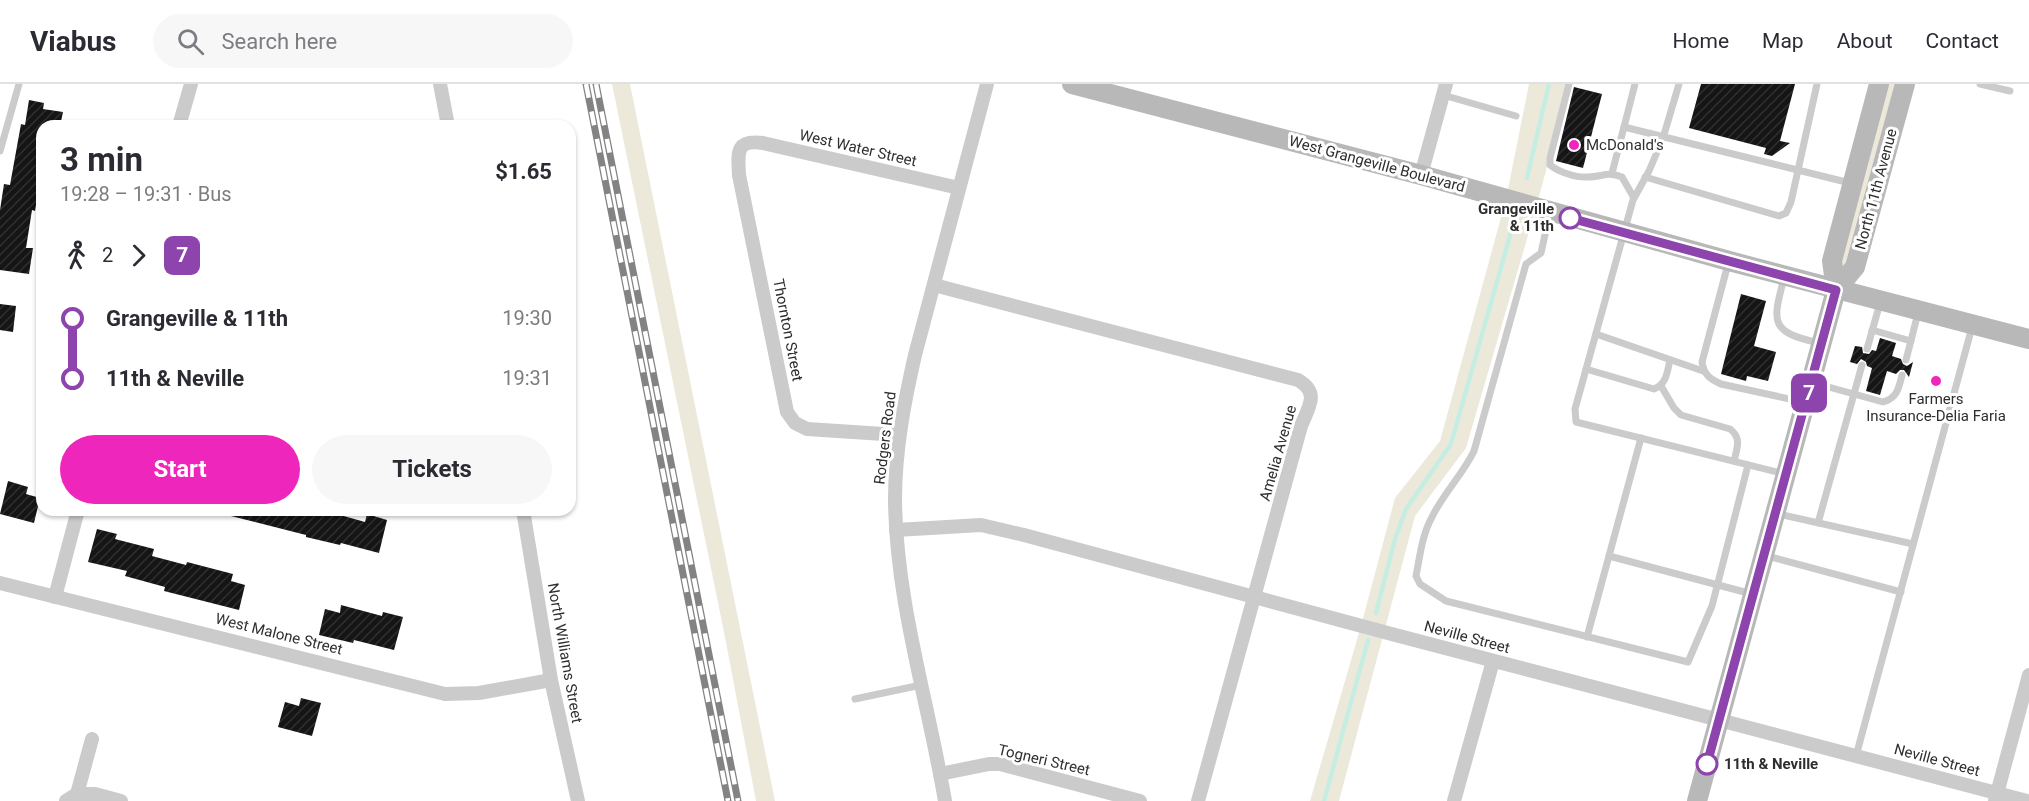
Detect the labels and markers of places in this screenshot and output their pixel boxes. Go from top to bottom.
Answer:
place label: McDonald's [1586,136,1664,154]
marker: McDonald's [1567,138,1581,152]
place label: Grangeville & 11th [1478,200,1554,235]
marker: Grangeville & 11th [1559,207,1581,229]
marker: Farmers Insurance-Delia Faria [1929,374,1943,388]
place label: Farmers Insurance-Delia Faria [1866,390,2006,425]
marker: 11th & Neville [1696,753,1718,775]
place label: 11th & Neville [1724,755,1818,773]

